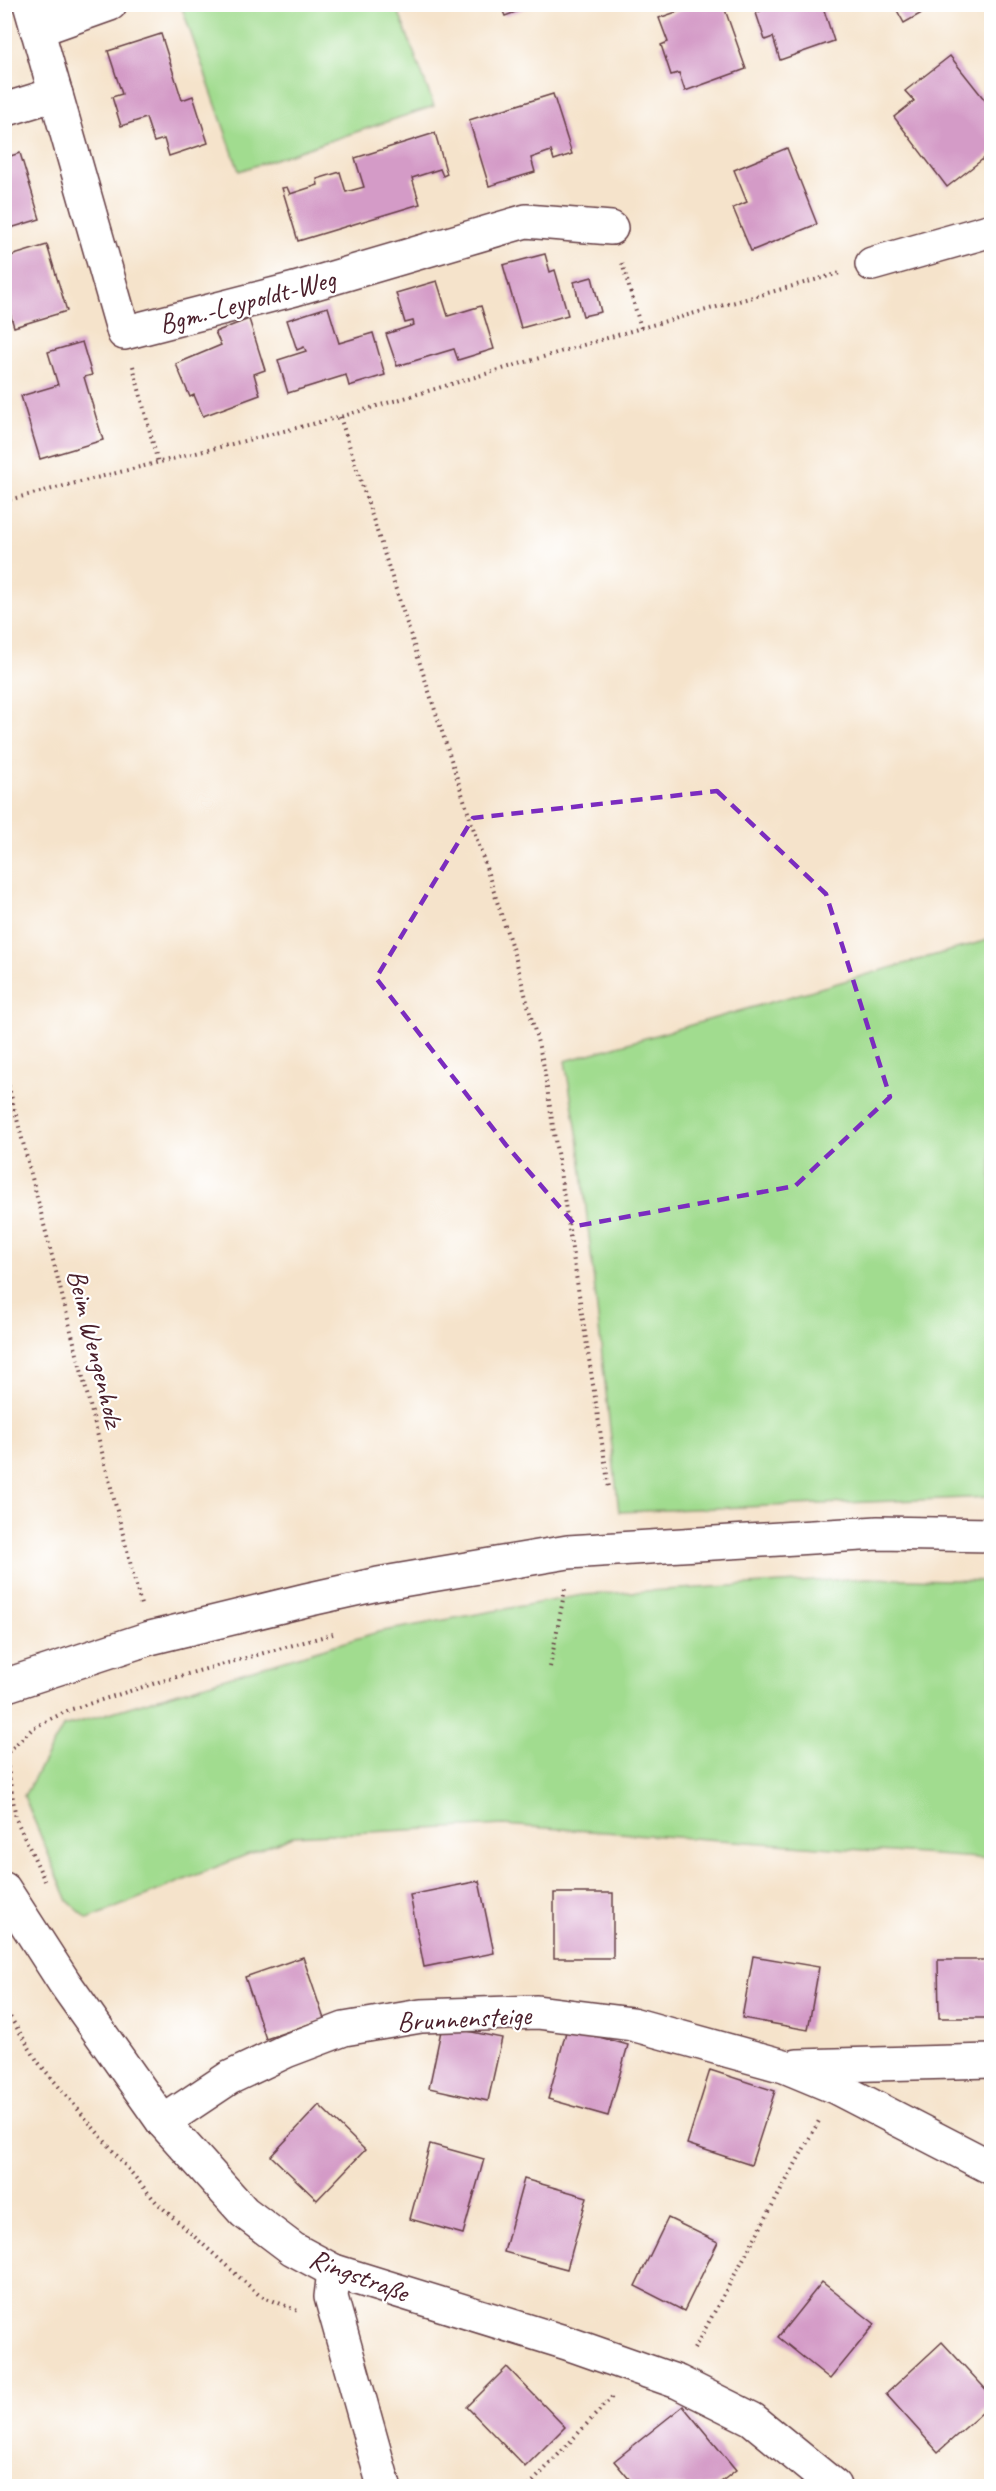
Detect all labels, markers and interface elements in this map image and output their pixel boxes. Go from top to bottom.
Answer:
street label: Bgm.-Leypoldt-Weg [155,260,340,341]
street label: Beim Wengenholz [60,1266,133,1433]
street label: Brunnensteige [396,1997,534,2039]
street label: Ringstraße [305,2240,415,2311]

